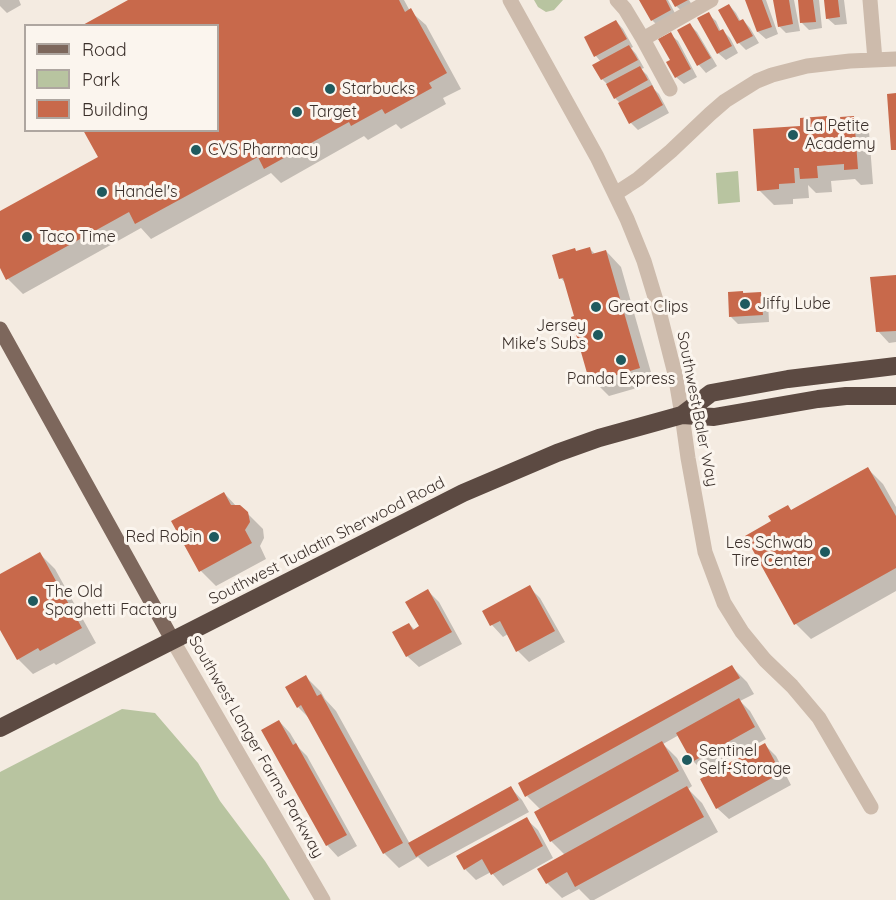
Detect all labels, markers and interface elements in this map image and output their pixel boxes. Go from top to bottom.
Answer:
legend [24,24,219,132]
text: Road [82,38,127,61]
text: Park [82,68,120,91]
place label: Starbucks [342,79,415,99]
marker: Starbucks [323,82,337,96]
text: Building [82,98,148,121]
place label: Target [309,102,357,122]
marker: Target [290,105,304,119]
place label: La Petite Academy [805,116,876,154]
marker: La Petite Academy [786,128,800,142]
place label: CVS Pharmacy [208,140,318,160]
marker: CVS Pharmacy [189,143,203,157]
place label: Handel's [114,182,177,202]
marker: Handel's [95,185,109,199]
place label: Taco Time [39,227,116,247]
marker: Taco Time [20,230,34,244]
place label: Jiffy Lube [757,294,831,314]
place label: Great Clips [608,297,688,317]
marker: Jiffy Lube [738,297,752,311]
marker: Great Clips [589,300,603,314]
place label: Jersey Mike's Subs [502,316,586,354]
marker: Jersey Mike's Subs [591,328,605,342]
street label: Southwest Baler Way [673,330,721,488]
marker: Panda Express [614,353,628,367]
place label: Panda Express [567,369,675,389]
street label: Southwest Tualatin Sherwood Road [206,473,448,609]
place label: Red Robin [126,527,202,547]
marker: Red Robin [207,530,221,544]
place label: Les Schwab Tire Center [726,533,813,571]
marker: Les Schwab Tire Center [818,545,832,559]
place label: The Old Spaghetti Factory [45,582,177,620]
marker: The Old Spaghetti Factory [26,594,40,608]
street label: Southwest Langer Farms Parkway [184,633,328,861]
place label: Sentinel Self-Storage [699,741,791,779]
marker: Sentinel Self-Storage [680,753,694,767]

